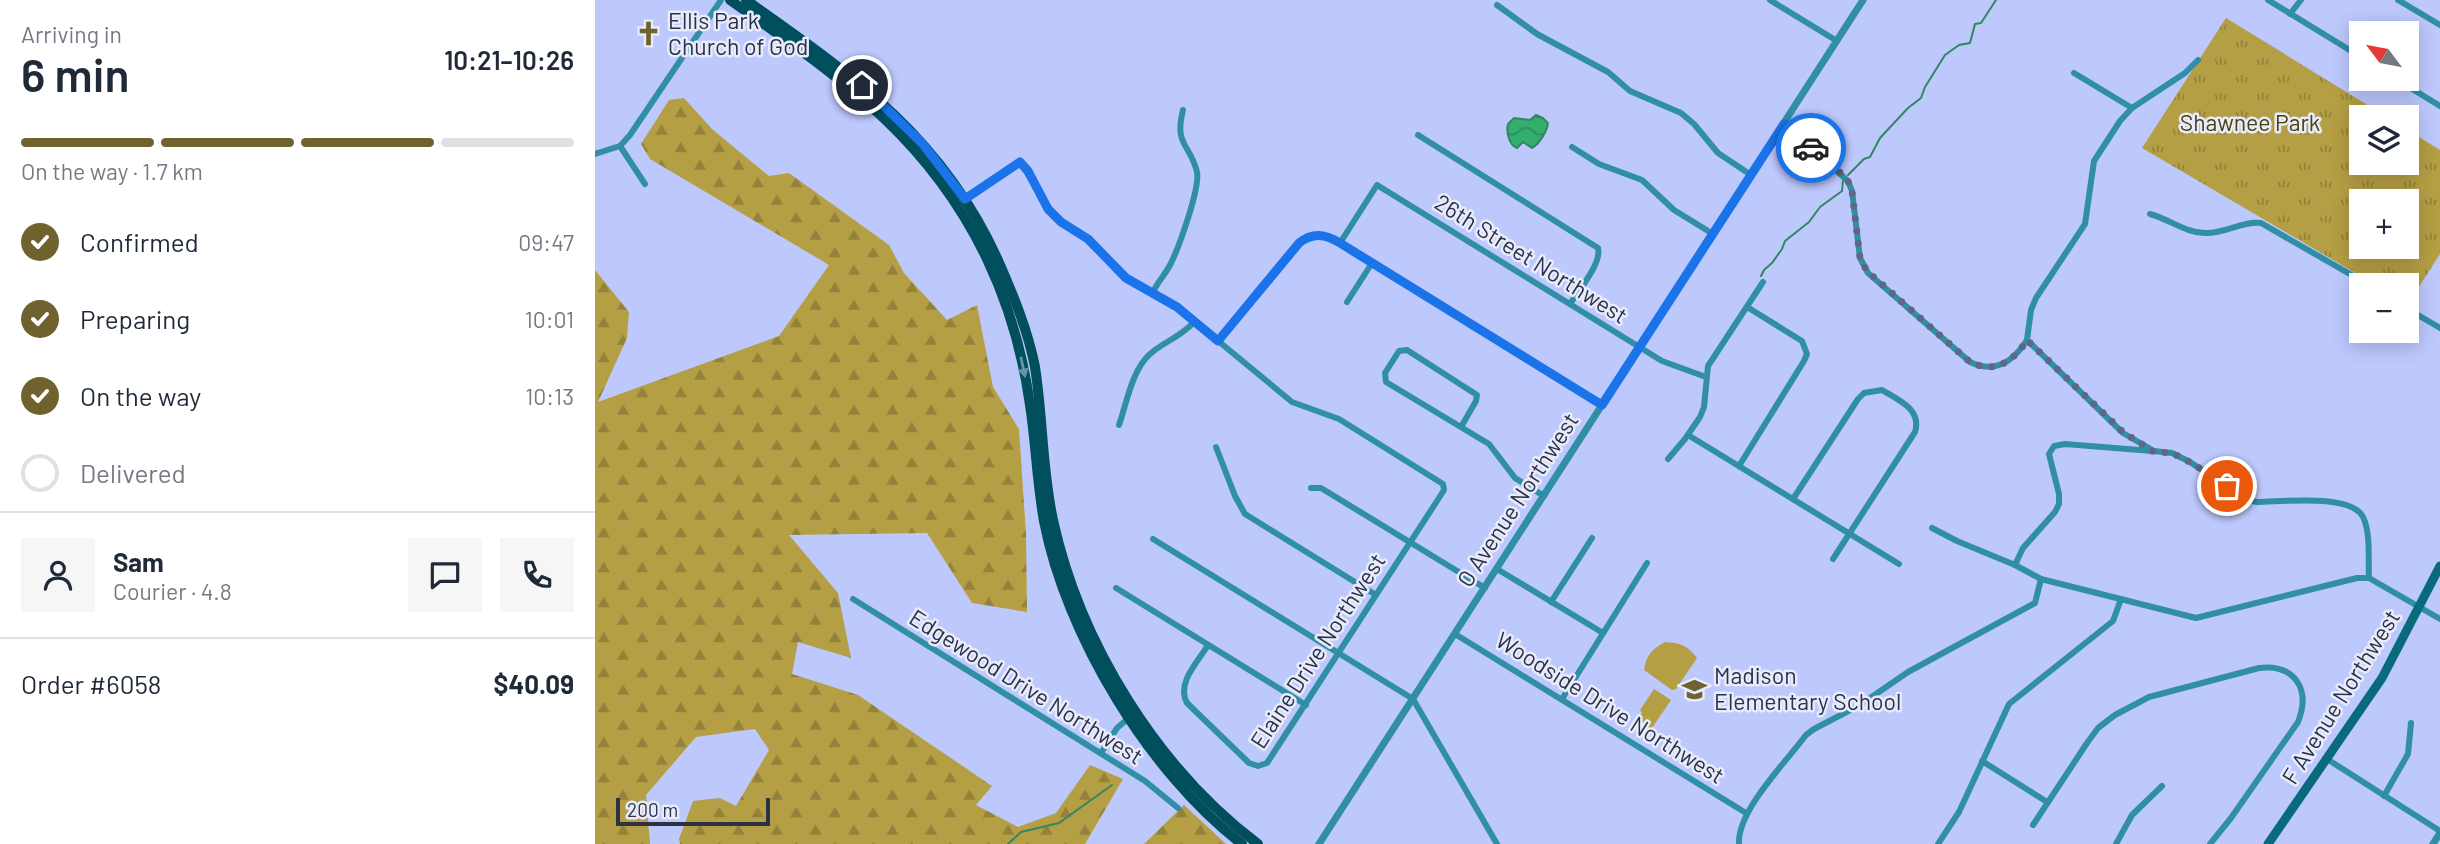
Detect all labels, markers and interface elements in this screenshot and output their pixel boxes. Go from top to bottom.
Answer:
place label: Ellis Park Church of God [668,6,808,60]
text: Arriving in [21,20,122,48]
church icon: Ellis Park Church of God [634,20,662,48]
north arrow [2349,21,2419,91]
map controls [2349,21,2419,343]
text: 10:21–10:26 [444,44,574,75]
text: 6 min [21,46,129,101]
pin [832,55,892,115]
icon: home [843,66,881,104]
button: layers [2349,105,2419,175]
park label: Shawnee Park [2180,108,2320,136]
courier [1776,113,1846,183]
icon: car [1792,129,1830,167]
text: On the way · 1.7 km [21,157,203,185]
street label: 26th Street Northwest [1430,187,1633,329]
button: + [2349,189,2419,259]
icon: check [21,223,59,261]
text: Confirmed [80,226,199,257]
text: 09:47 [518,228,574,256]
button: − [2349,273,2419,343]
icon: check [21,300,59,338]
text: Preparing [80,303,190,334]
text: 10:01 [525,305,574,333]
one-way arrow [1018,356,1029,378]
icon: check [21,377,59,415]
text: On the way [80,380,201,411]
text: 10:13 [525,382,574,410]
street label: O Avenue Northwest [1451,407,1584,592]
pin [2197,456,2257,516]
text: Delivered [80,457,186,488]
icon: bag [2208,467,2246,505]
button: person [21,538,95,612]
button: chat [408,538,482,612]
button: phone [500,538,574,612]
text: Sam [113,546,164,577]
street label: Elaine Drive Northwest [1244,548,1391,753]
text: Courier · 4.8 [113,577,232,605]
street label: Edgewood Drive Northwest [905,603,1148,770]
street label: F Avenue Northwest [2275,604,2405,789]
street label: Woodside Drive Northwest [1491,625,1730,789]
place label: Madison Elementary School [1714,661,1901,715]
text: Order #6058 [21,668,161,699]
text: $40.09 [494,668,574,699]
school or university icon: Madison Elementary School [1680,675,1708,703]
scale bar [616,795,770,827]
text: 200 m [627,798,678,821]

